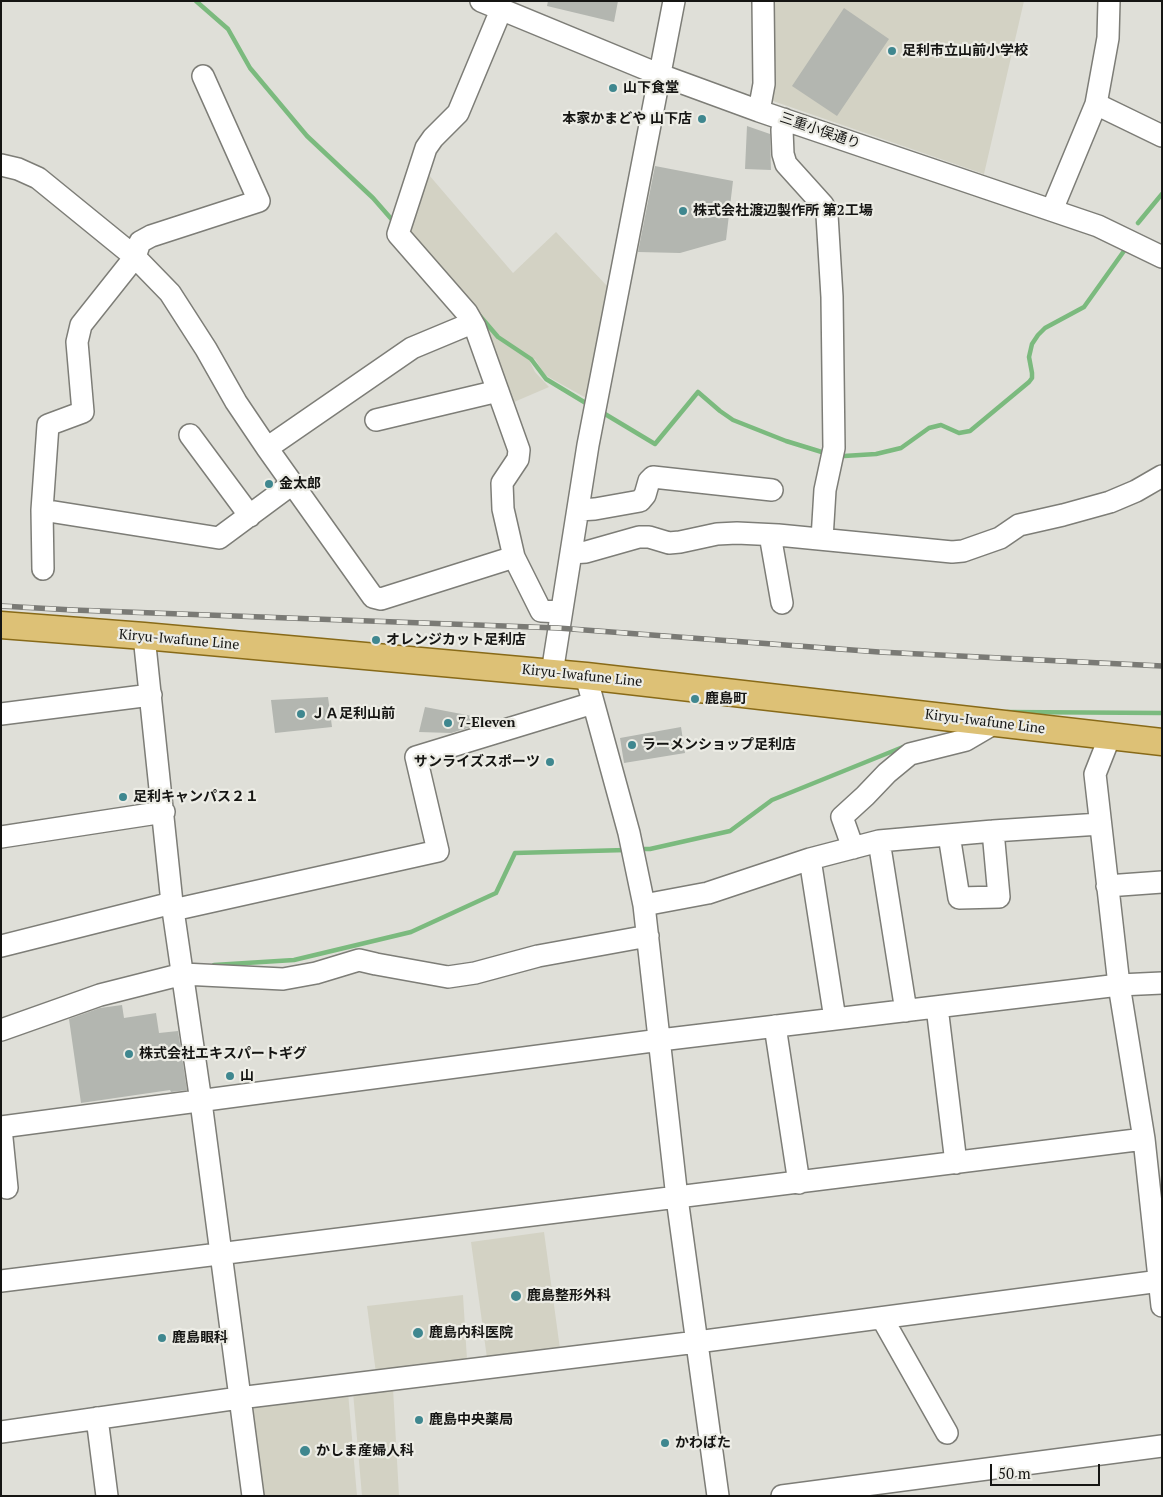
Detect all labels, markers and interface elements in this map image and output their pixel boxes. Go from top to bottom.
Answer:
place label: 足利市立山前小学校 [902,43,1028,59]
marker: 足利市立山前小学校 [886,45,898,57]
place label: 山下食堂 [623,80,679,96]
marker: 山下食堂 [607,82,619,94]
street label: 三重小俣通り [778,109,862,153]
place label: 本家かまどや 山下店 [562,111,692,127]
marker: 本家かまどや 山下店 [696,113,708,125]
place label: 株式会社渡辺製作所 第2工場 [693,203,873,219]
marker: 株式会社渡辺製作所 第2工場 [677,205,689,217]
place label: 金太郎 [279,476,321,492]
marker: 金太郎 [263,478,275,490]
street label: Kiryu-Iwafune Line [118,626,240,654]
place label: オレンジカット足利店 [386,632,526,648]
marker: オレンジカット足利店 [370,634,382,646]
street label: Kiryu-Iwafune Line [521,661,643,691]
place label: 鹿島町 [705,691,747,707]
marker: 鹿島町 [689,693,701,705]
place label: ＪＡ足利山前 [311,706,395,722]
street label: Kiryu-Iwafune Line [924,706,1046,738]
marker: ＪＡ足利山前 [295,708,307,720]
place label: 7-Eleven [458,715,516,731]
marker: 7-Eleven [442,717,454,729]
place label: ラーメンショップ足利店 [642,737,796,753]
marker: ラーメンショップ足利店 [626,739,638,751]
place label: サンライズスポーツ [414,754,540,770]
marker: サンライズスポーツ [544,756,556,768]
place label: 足利キャンパス２１ [133,789,259,805]
marker: 足利キャンパス２１ [117,791,129,803]
place label: 株式会社エキスパートギグ [139,1046,307,1062]
marker: 株式会社エキスパートギグ [123,1048,135,1060]
place label: 山 [240,1068,254,1084]
marker: 山 [224,1070,236,1082]
place label: 鹿島整形外科 [527,1288,611,1304]
marker: 鹿島整形外科 [509,1289,523,1303]
place label: 鹿島内科医院 [429,1325,513,1341]
marker: 鹿島内科医院 [411,1326,425,1340]
place label: 鹿島眼科 [172,1330,228,1346]
marker: 鹿島眼科 [156,1332,168,1344]
place label: 鹿島中央薬局 [429,1412,513,1428]
marker: 鹿島中央薬局 [413,1414,425,1426]
place label: かわばた [675,1435,731,1451]
marker: かわばた [659,1437,671,1449]
place label: かしま産婦人科 [316,1443,414,1459]
marker: かしま産婦人科 [298,1444,312,1458]
scale bar [993,1454,1103,1486]
text: 50 m [998,1463,1031,1483]

